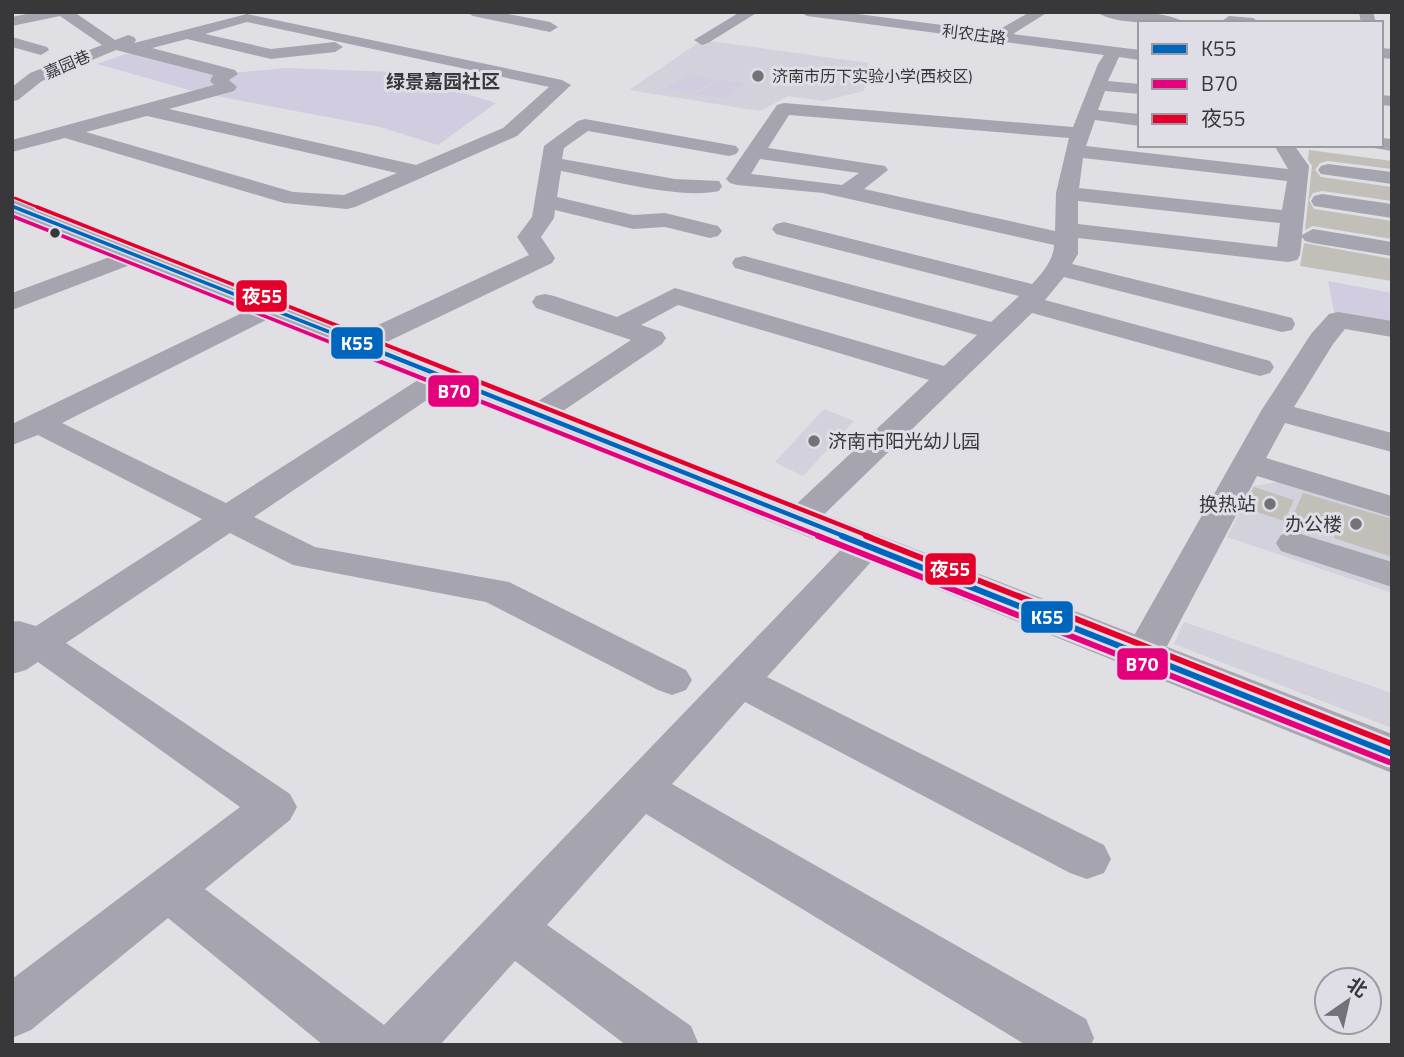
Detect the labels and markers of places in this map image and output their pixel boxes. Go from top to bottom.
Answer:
place label: 济南市历下实验小学(西校区) [772,64,972,88]
marker: 济南市历下实验小学(西校区) [750,68,766,84]
unlabelled marker [48,226,62,240]
place label: 济南市阳光幼儿园 [828,426,980,455]
marker: 济南市阳光幼儿园 [806,433,822,449]
place label: 换热站 [1199,489,1256,518]
marker: 换热站 [1262,496,1278,512]
place label: 办公楼 [1285,509,1342,538]
marker: 办公楼 [1348,516,1364,532]

